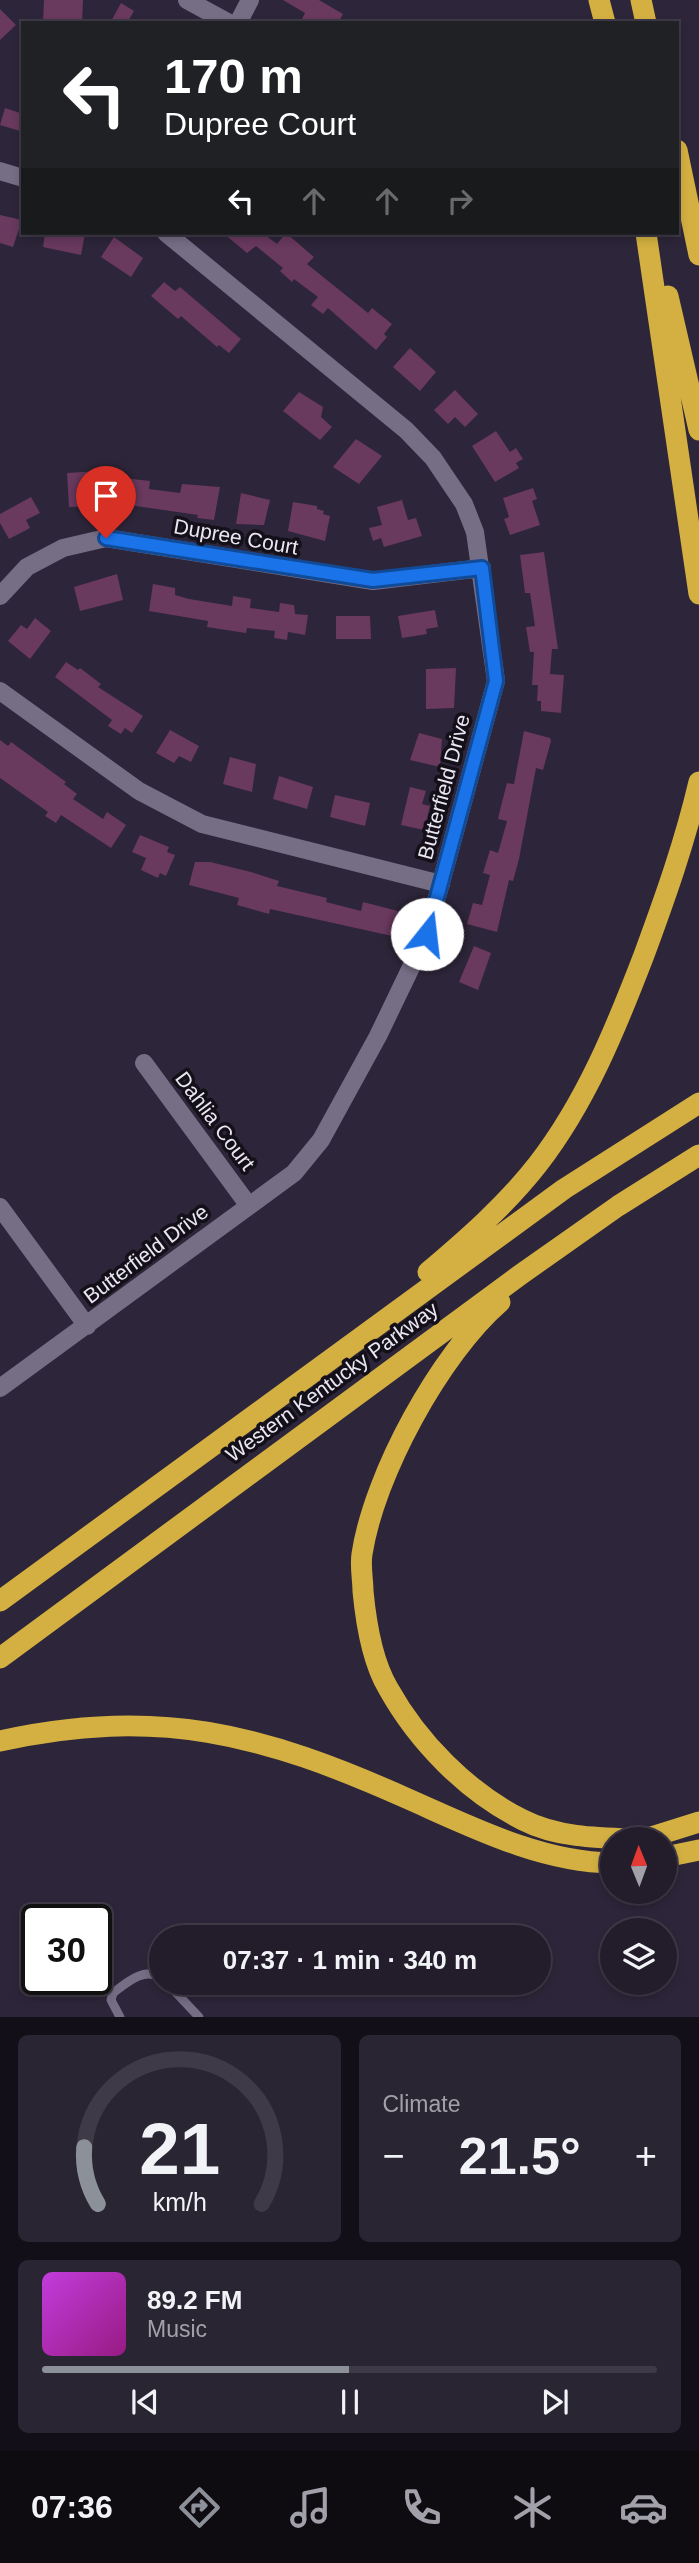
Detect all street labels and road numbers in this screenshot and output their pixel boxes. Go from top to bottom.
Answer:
street label: Dupree Court [172,514,300,559]
street label: Butterfield Drive [413,712,474,862]
street label: Dahlia Court [171,1067,260,1174]
street label: Butterfield Drive [79,1199,212,1308]
street label: Western Kentucky Parkway [221,1297,443,1466]

